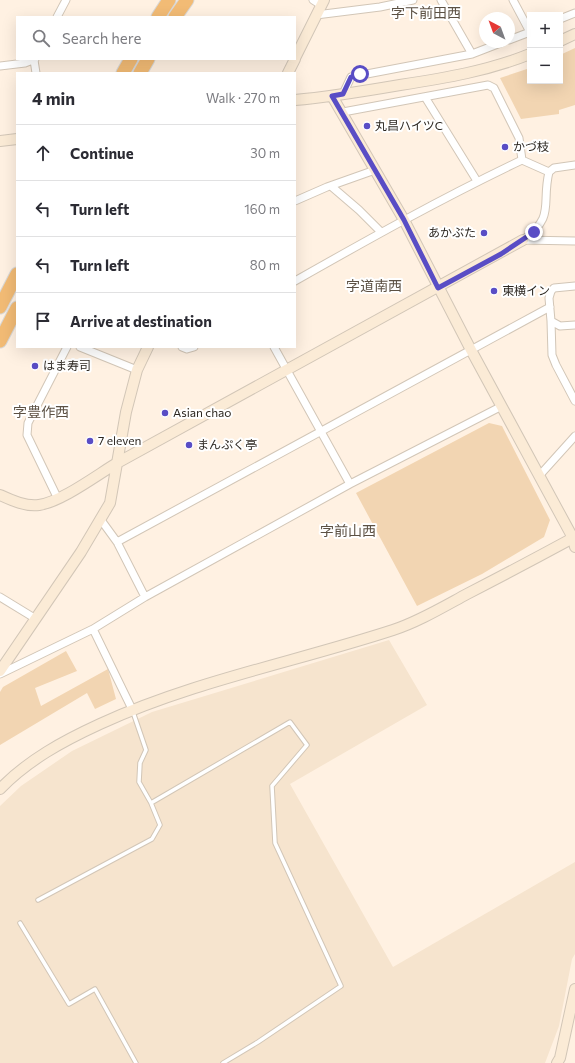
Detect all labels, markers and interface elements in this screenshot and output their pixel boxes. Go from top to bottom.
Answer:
district label: 字下前田西 [391,4,461,21]
north arrow [479,12,515,48]
map controls [527,12,563,84]
button: + [527,12,563,48]
search box [16,16,296,60]
icon: search [30,27,52,49]
text: Search here [62,29,141,47]
button: − [527,48,563,84]
route start [351,65,369,83]
text: 4 min [32,88,75,109]
text: Walk · 270 m [206,90,280,106]
place label: 丸昌ハイツC [375,118,443,132]
marker: 丸昌ハイツC [362,121,372,131]
place label: かづ枝 [513,139,549,153]
icon: ahead [32,142,54,164]
marker: かづ枝 [500,142,510,152]
text: Continue [70,144,134,162]
text: 30 m [250,145,280,161]
icon: left [32,198,54,220]
text: Turn left [70,200,129,218]
text: 160 m [244,201,280,217]
route end [525,223,543,241]
place label: あかぶた [428,225,476,239]
marker: あかぶた [479,228,489,238]
icon: left [32,254,54,276]
text: Turn left [70,256,129,274]
text: 80 m [250,257,280,273]
district label: 字道南西 [346,277,402,294]
place label: 東横イン [502,283,550,297]
marker: 東横イン [489,286,499,296]
icon: arrive [32,310,54,332]
text: Arrive at destination [70,312,212,330]
place label: はま寿司 [43,358,91,372]
marker: はま寿司 [30,361,40,371]
district label: 字豊作西 [13,403,69,420]
place label: Asian chao [173,405,232,419]
marker: Asian chao [160,408,170,418]
place label: 7 eleven [98,433,141,447]
marker: 7 eleven [85,436,95,446]
place label: まんぷく亭 [197,437,257,451]
marker: まんぷく亭 [184,440,194,450]
district label: 字前山西 [320,522,376,539]

